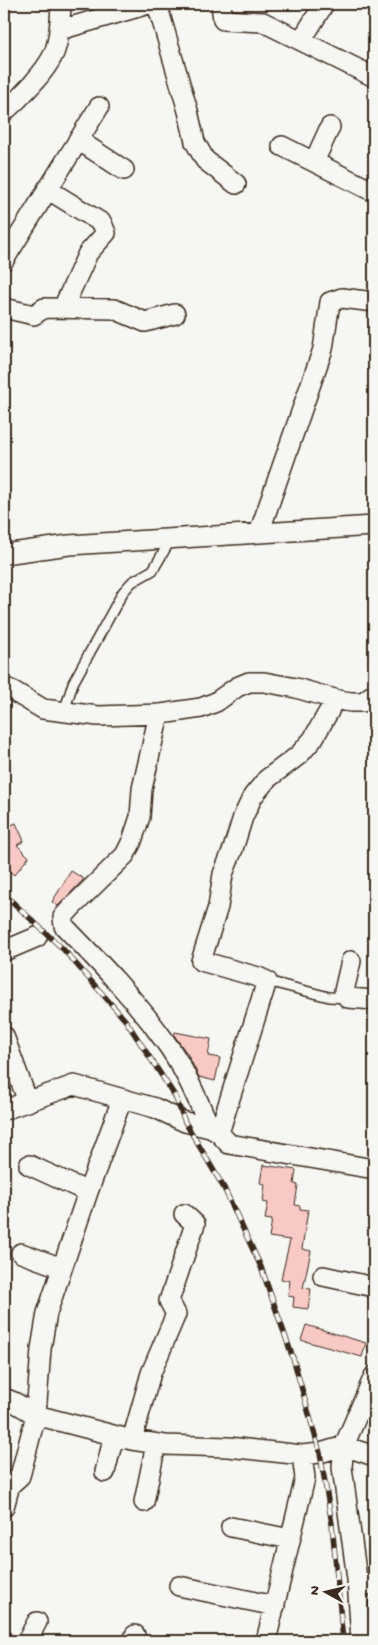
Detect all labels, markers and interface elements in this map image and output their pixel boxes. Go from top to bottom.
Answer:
north arrow [300,1568,350,1618]
text: N [307,1585,325,1596]

